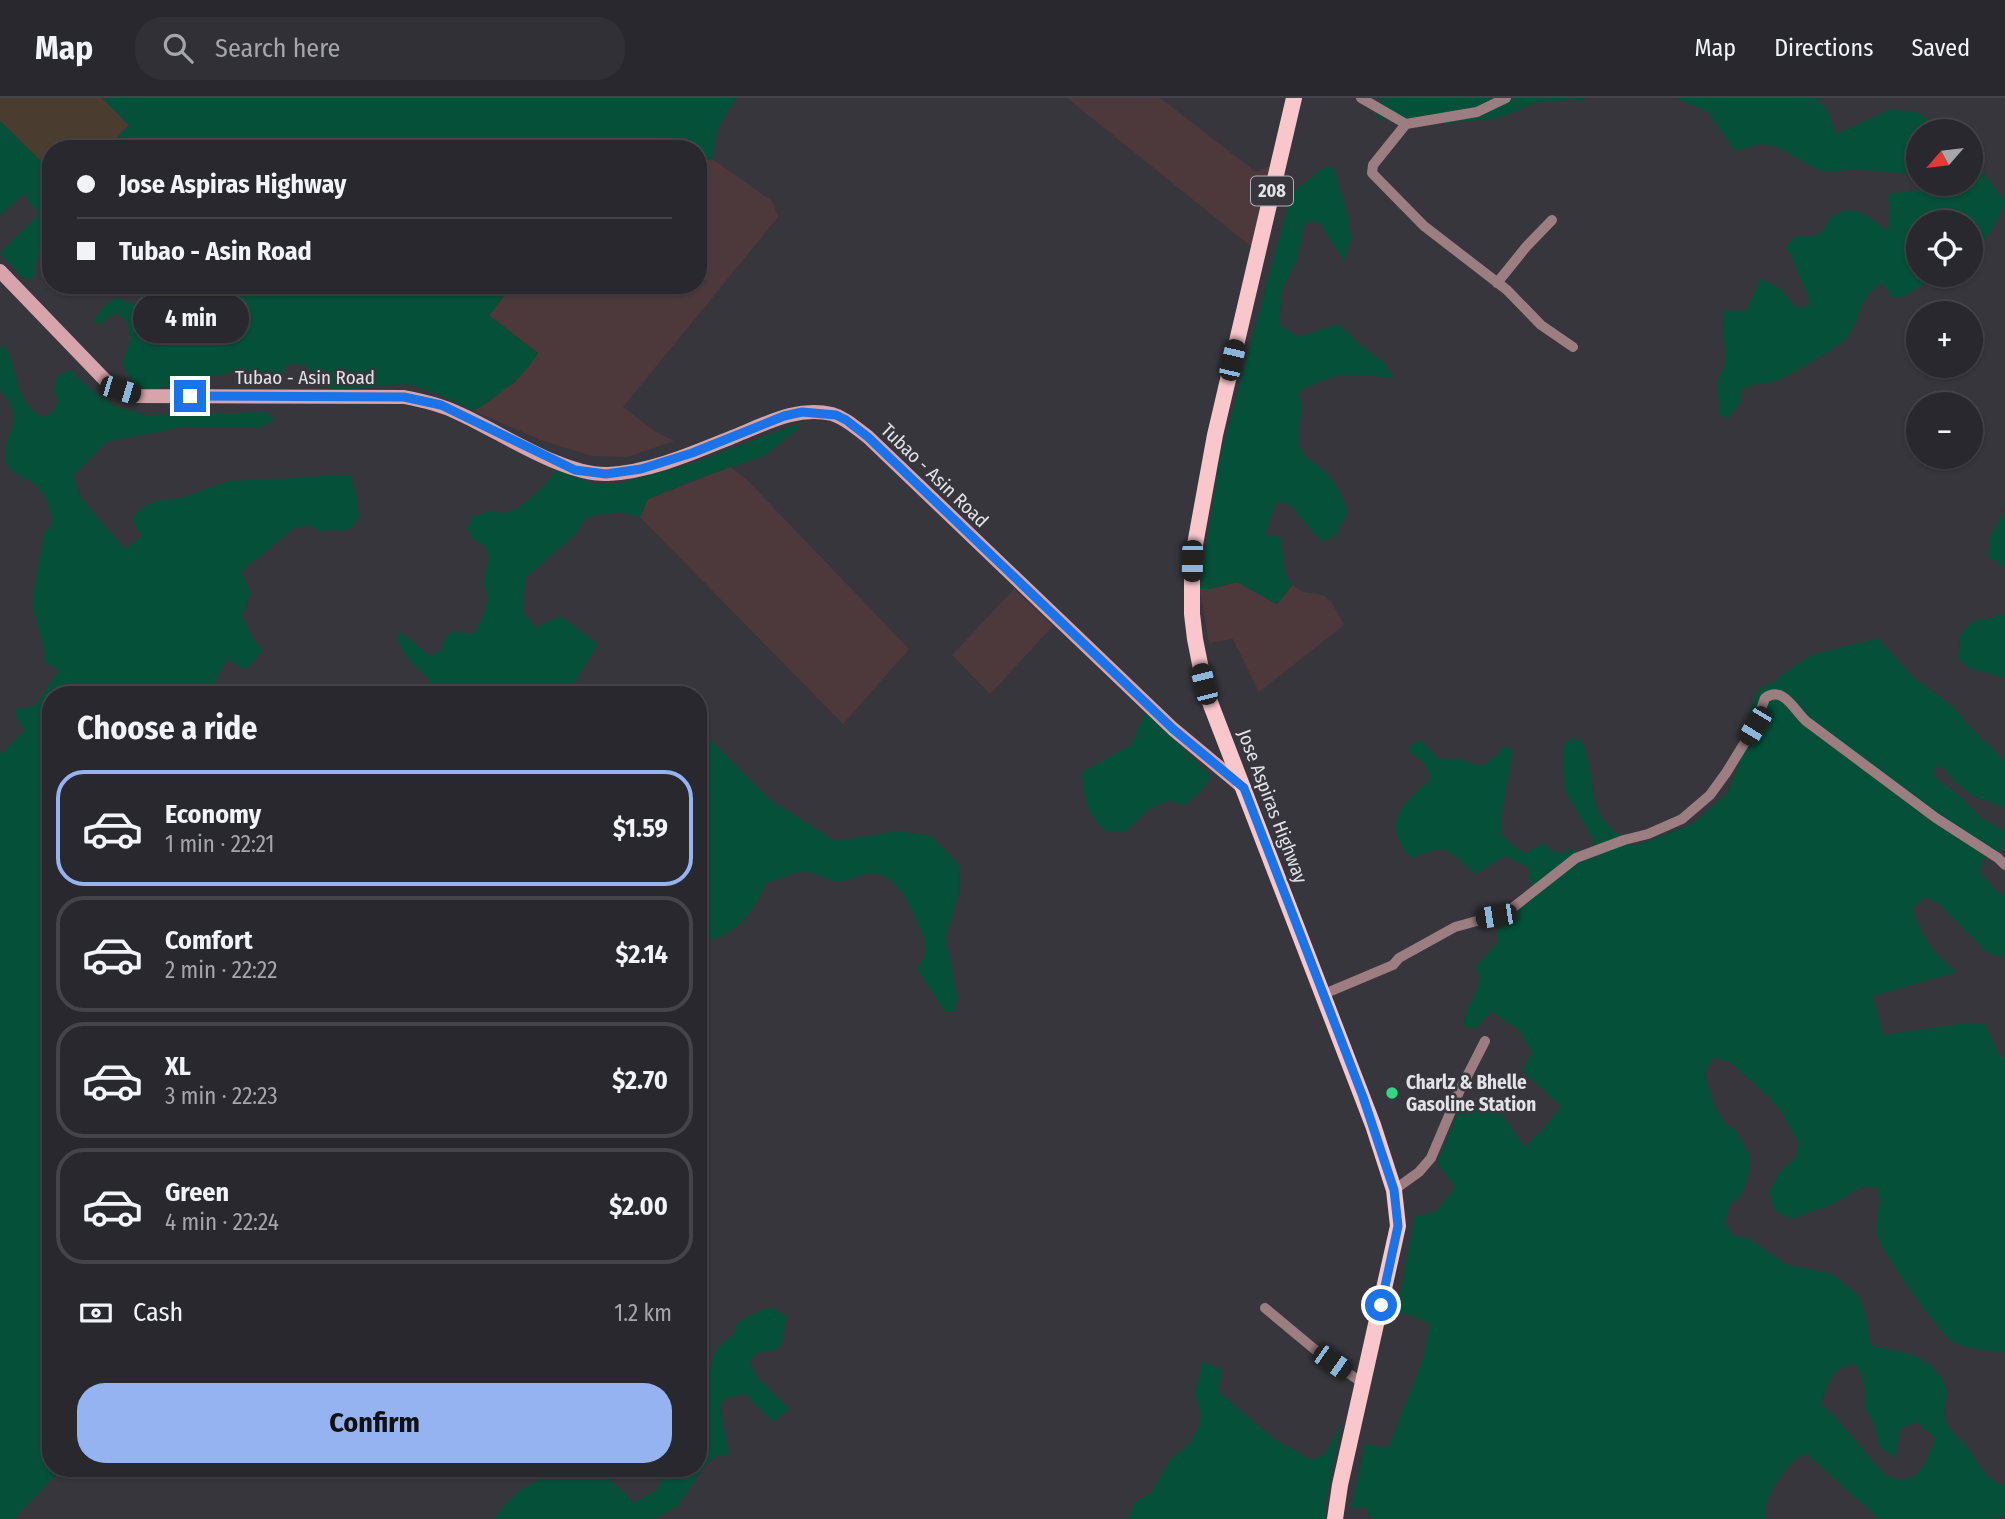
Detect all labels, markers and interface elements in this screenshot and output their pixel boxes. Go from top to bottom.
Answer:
search box [135,17,625,80]
text: Map [35,28,93,68]
icon: search [159,29,197,67]
text: Search here [215,33,340,64]
text: Map [1695,34,1736,62]
text: Directions [1774,34,1873,62]
text: Saved [1911,34,1970,62]
north arrow [1906,119,1983,196]
map controls [1906,119,1983,469]
text: Jose Aspiras Highway [119,169,346,200]
road number: 208 [1251,176,1293,206]
button: locate [1906,210,1983,287]
text: Tubao - Asin Road [119,236,312,267]
callout: 4 min [132,294,248,344]
button: + [1906,301,1983,378]
text: 4 min [165,304,217,332]
car [1218,337,1247,383]
street label: Tubao - Asin Road [235,366,375,389]
car [97,374,144,406]
route end [174,380,206,412]
button: − [1906,392,1983,469]
street label: Tubao - Asin Road [876,418,993,532]
car [1182,540,1203,582]
car [1189,661,1220,707]
car [1736,703,1775,749]
text: Choose a ride [77,709,258,747]
street label: Jose Aspiras Highway [1233,726,1313,887]
icon: car [81,797,144,860]
text: Economy [165,799,261,830]
text: $1.59 [613,813,668,844]
text: 1 min · 22:21 [165,830,274,858]
car [1474,902,1519,930]
icon: car [81,923,144,986]
text: Comfort [165,925,253,956]
text: $2.14 [616,939,668,970]
text: 2 min · 22:22 [165,956,277,984]
icon: car [81,1049,144,1112]
text: XL [165,1051,191,1082]
text: $2.70 [612,1065,668,1096]
place label: Charlz & Bhelle Gasoline Station [1406,1071,1536,1116]
text: 3 min · 22:23 [165,1082,278,1110]
marker: Charlz & Bhelle Gasoline Station [1384,1085,1400,1101]
icon: car [81,1175,144,1238]
text: Green [165,1177,229,1208]
text: $2.00 [609,1191,668,1222]
text: 4 min · 22:24 [165,1208,279,1236]
route start [1365,1289,1397,1321]
icon: cash [77,1294,115,1332]
text: Cash [133,1297,183,1328]
text: 1.2 km [614,1299,672,1327]
car [1309,1341,1356,1383]
button: Confirm [77,1383,672,1463]

